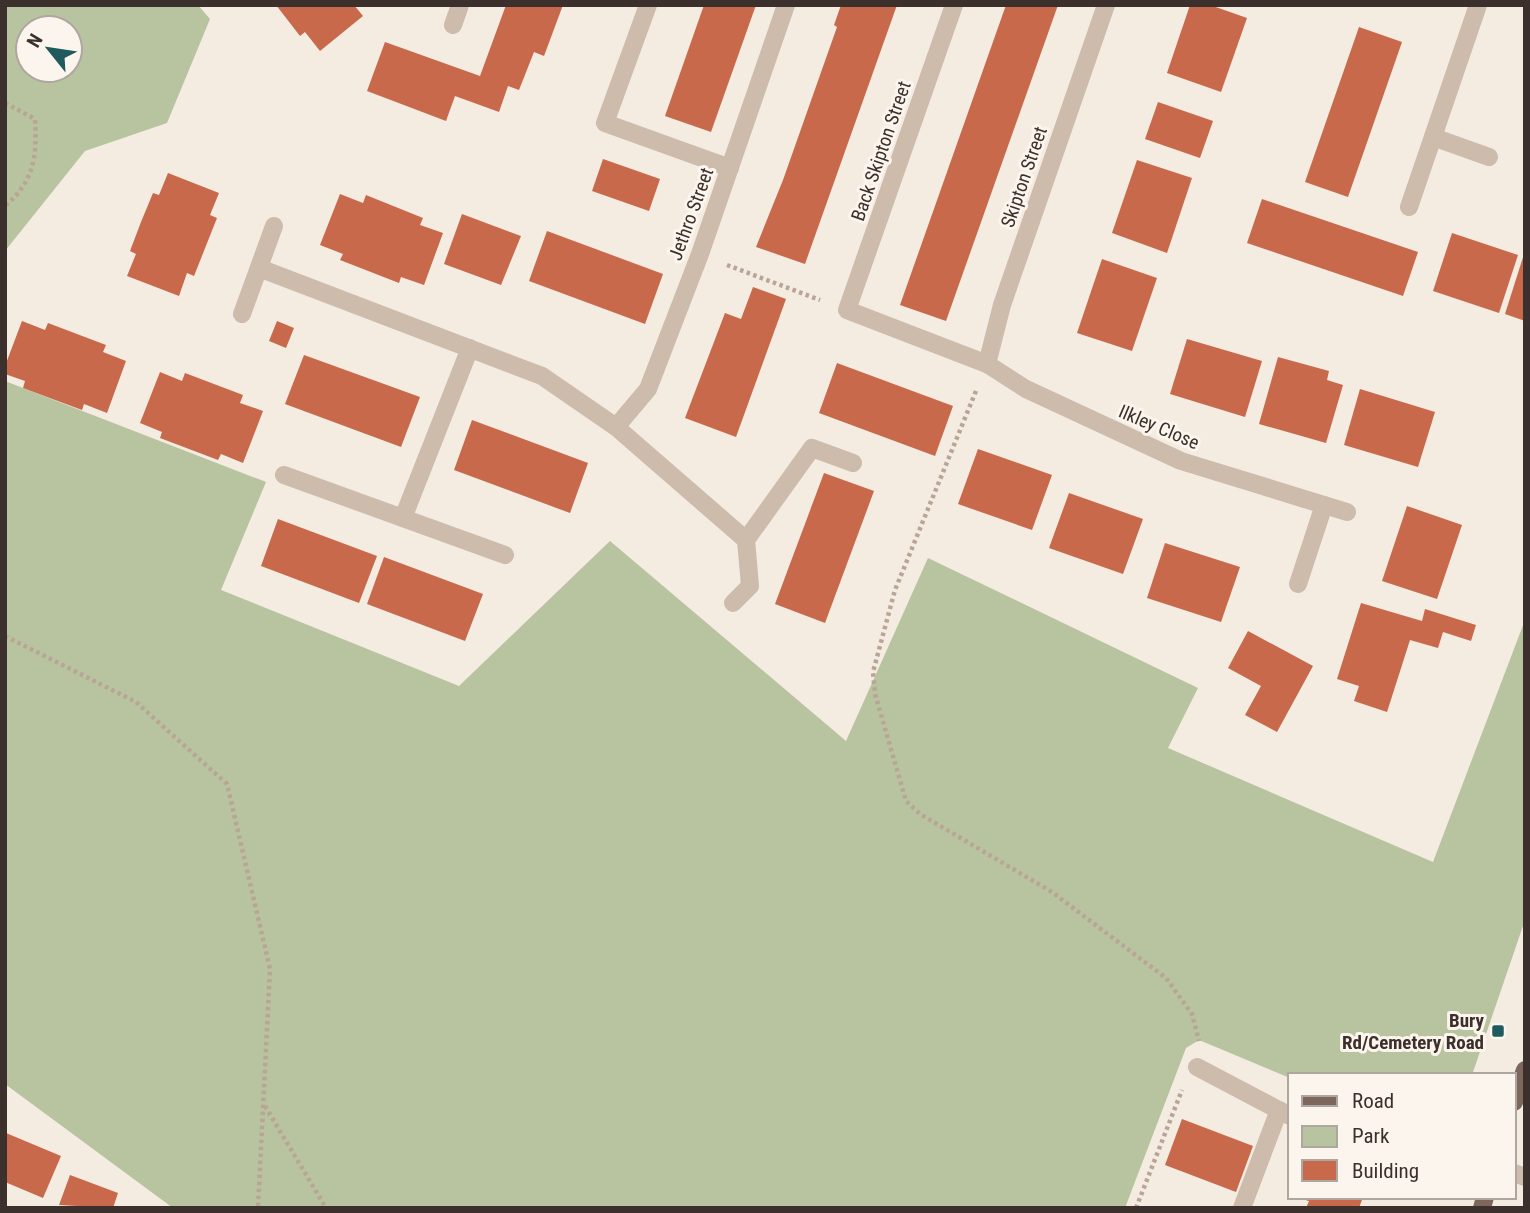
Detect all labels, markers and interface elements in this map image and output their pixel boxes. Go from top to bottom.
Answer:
north arrow [14,14,84,84]
text: N [22,30,48,52]
street label: Back Skipton Street [846,78,916,224]
street label: Skipton Street [996,124,1052,230]
street label: Jethro Street [664,165,718,263]
street label: Ilkley Close [1115,400,1203,454]
place label: Bury Rd/Cemetery Road [1342,1009,1485,1054]
marker: Bury Rd/Cemetery Road [1490,1023,1506,1039]
legend [1288,1073,1516,1199]
text: Road [1352,1089,1394,1113]
text: Park [1352,1124,1390,1148]
text: Building [1352,1159,1419,1183]

